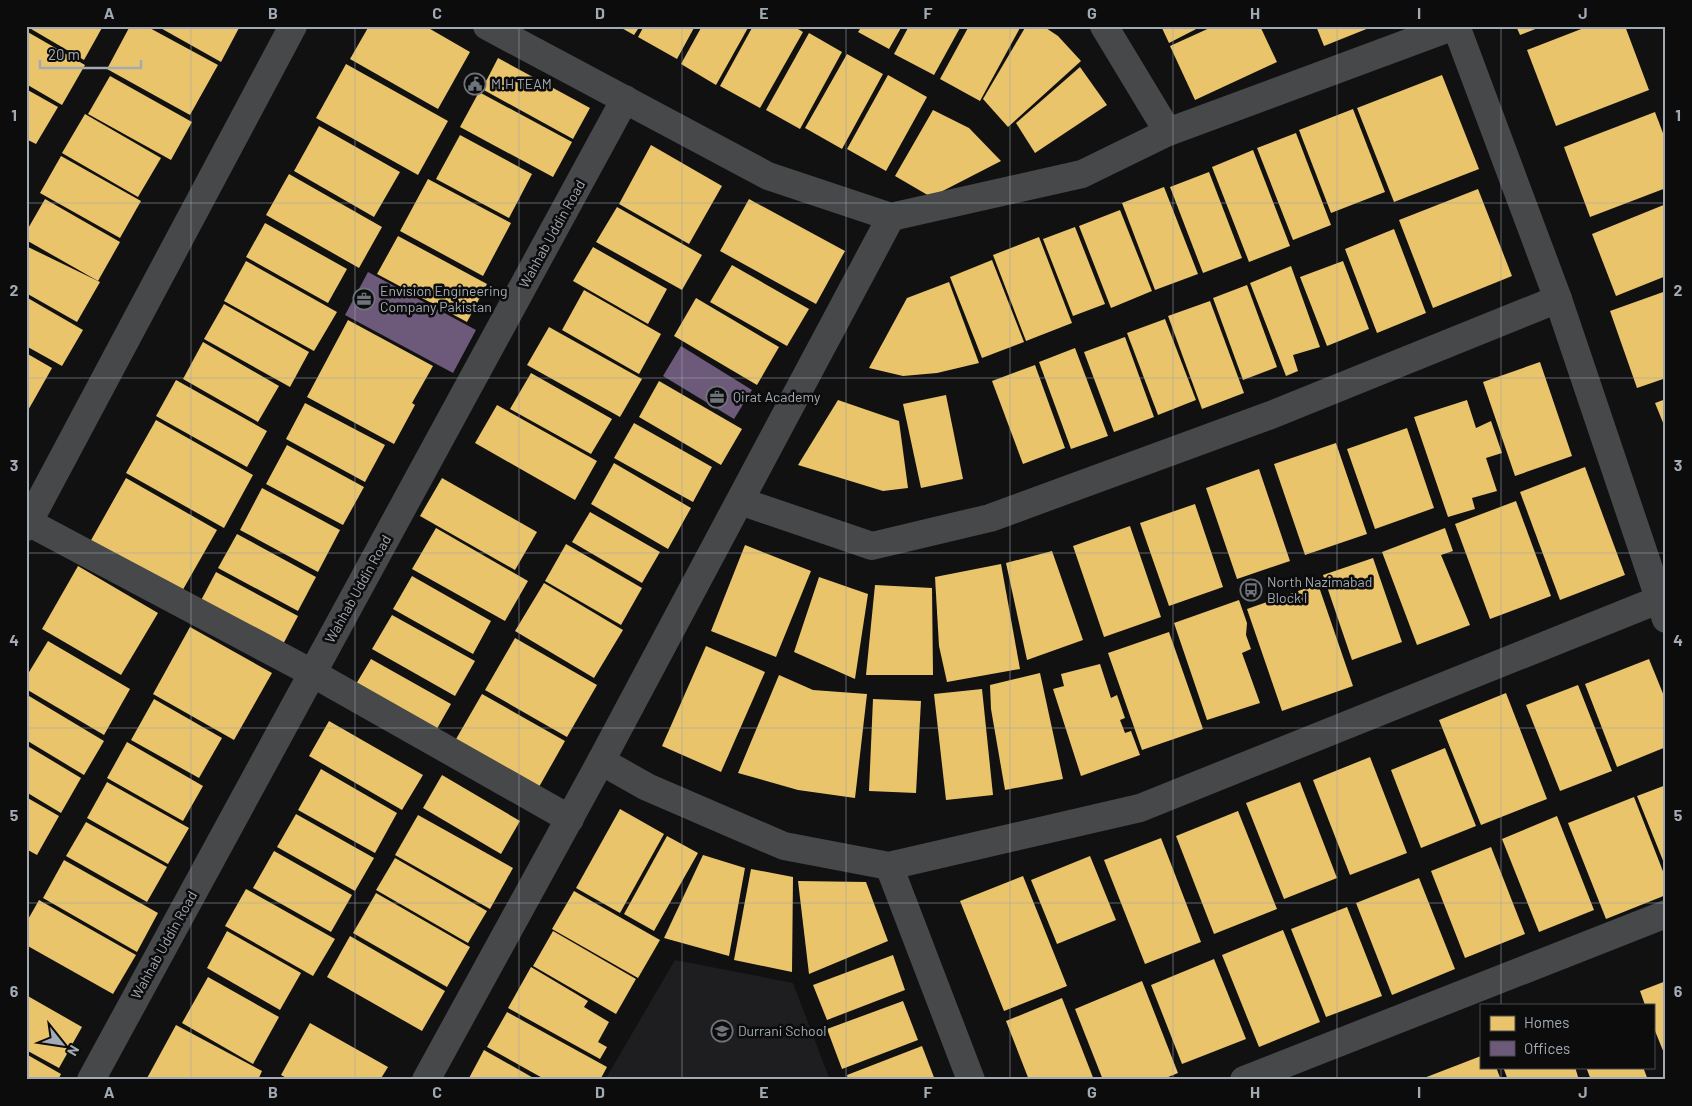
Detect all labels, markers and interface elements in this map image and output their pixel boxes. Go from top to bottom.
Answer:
text: A [104,3,115,22]
text: B [268,3,278,22]
text: C [432,3,442,22]
text: D [595,3,605,22]
text: E [759,3,769,22]
text: F [924,3,933,22]
text: G [1087,3,1097,22]
text: H [1250,3,1260,22]
text: I [1417,3,1421,22]
text: J [1578,3,1588,22]
scale bar [40,38,141,70]
text: 20 m [48,45,80,63]
public building icon: M.H TEAM [463,72,487,96]
place label: M.H TEAM [491,75,552,92]
text: 1 [11,105,17,124]
text: 1 [1675,105,1681,124]
street label: Wahhab Uddin Road [515,177,588,291]
text: 2 [10,280,19,299]
text: 2 [1674,280,1683,299]
place label: Envision Engineering Company Pakistan [380,282,508,315]
office icon: Envision Engineering Company Pakistan [352,287,376,311]
office icon: Qirat Academy [705,385,729,409]
place label: Qirat Academy [733,388,821,405]
text: 3 [10,455,18,474]
text: 3 [1674,455,1682,474]
street label: Wahhab Uddin Road [321,532,394,646]
place label: North Nazimabad Block I [1267,573,1372,606]
bus stop icon: North Nazimabad Block I [1239,578,1263,602]
text: 4 [9,630,19,649]
text: 4 [1673,630,1683,649]
text: 5 [10,805,19,824]
text: 5 [1674,805,1683,824]
street label: Wahhab Uddin Road [127,888,200,1002]
text: 6 [10,981,19,1000]
text: 6 [1674,981,1683,1000]
legend [1480,1004,1654,1068]
text: Homes [1524,1013,1569,1031]
north arrow [38,1018,88,1068]
school or university icon: Durrani School [710,1019,734,1043]
place label: Durrani School [738,1022,827,1039]
text: Offices [1524,1039,1570,1057]
text: N [64,1042,83,1059]
text: A [104,1082,115,1101]
text: B [268,1082,278,1101]
text: C [432,1082,442,1101]
text: D [595,1082,605,1101]
text: E [759,1082,769,1101]
text: F [924,1082,933,1101]
text: G [1087,1082,1097,1101]
text: H [1250,1082,1260,1101]
text: I [1417,1082,1421,1101]
text: J [1578,1082,1588,1101]

